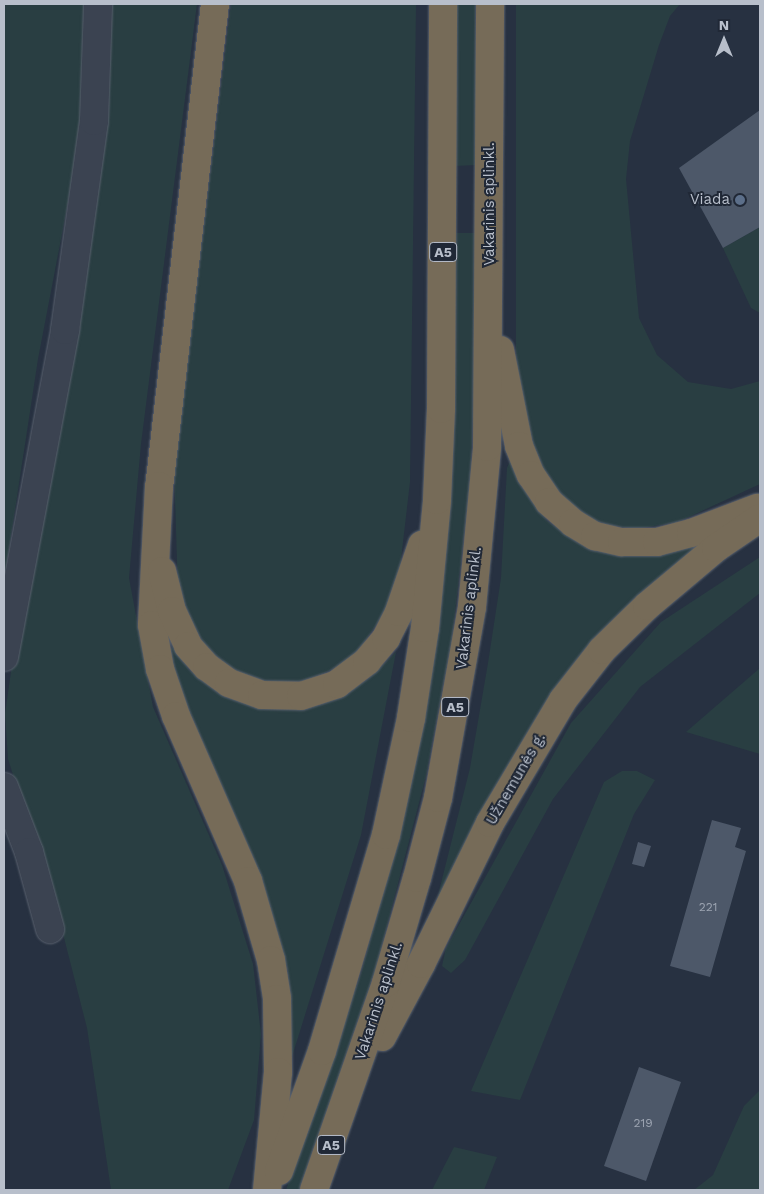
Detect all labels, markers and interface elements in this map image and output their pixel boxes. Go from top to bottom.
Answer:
north arrow [699,15,749,65]
text: N [719,17,729,33]
street label: Vakarinis aplinkl. [481,142,499,266]
place label: Viada [690,191,730,209]
marker: Viada [734,194,746,206]
road number: A5 [428,240,458,264]
street label: Vakarinis aplinkl. [453,546,485,670]
road number: A5 [440,696,470,719]
street label: Užnemunės g. [482,730,550,828]
house number: 221 [699,901,717,915]
street label: Vakarinis aplinkl. [351,940,407,1062]
house number: 219 [633,1117,653,1131]
road number: A5 [316,1134,346,1156]

